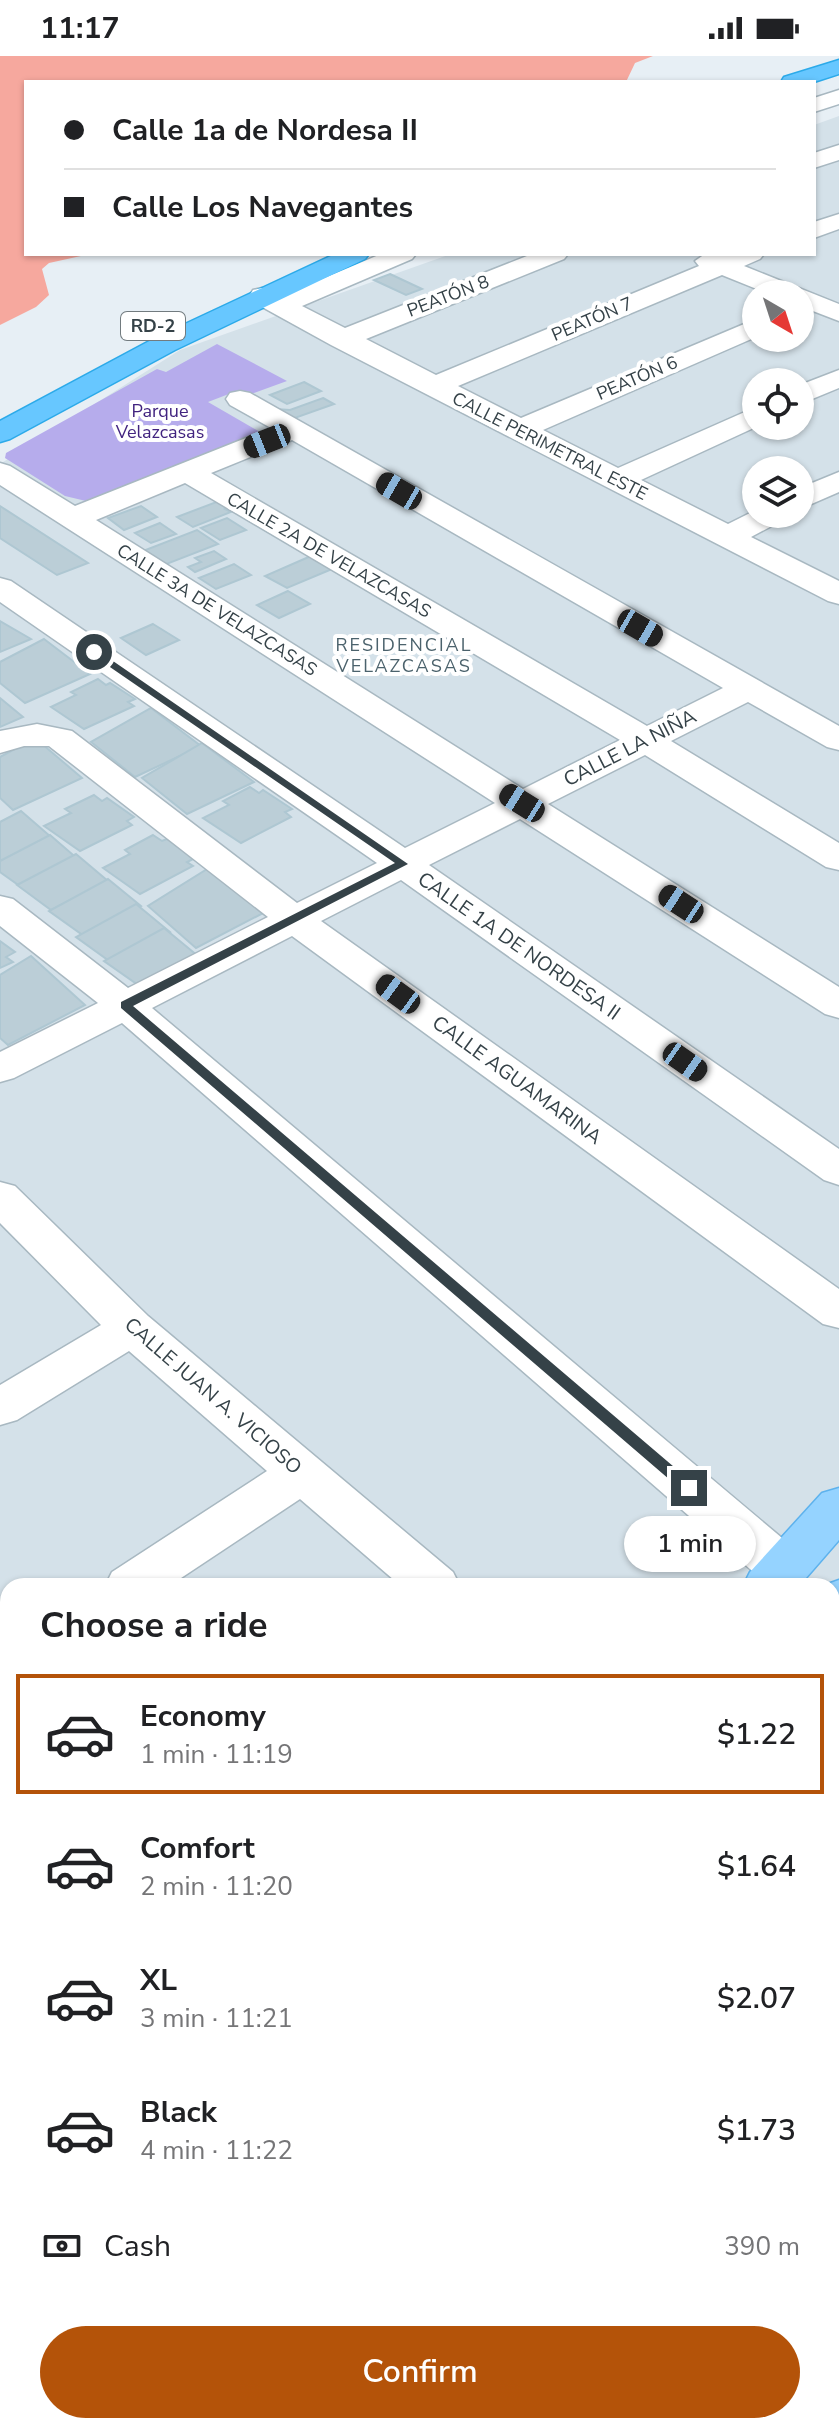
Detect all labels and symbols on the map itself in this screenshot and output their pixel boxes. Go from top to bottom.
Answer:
street label: PEATÓN 8 [404,269,492,323]
north arrow [742,280,814,352]
street label: PEATÓN 7 [548,291,636,347]
road number: RD-2 [121,312,185,340]
street label: PEATÓN 6 [593,350,681,406]
street label: CALLE PERIMETRAL ESTE [448,386,652,506]
park label: Parque Velazcasas [115,399,204,444]
car [240,421,294,461]
car [372,469,426,513]
street label: CALLE 2A DE VELAZCASAS [222,487,436,623]
street label: CALLE 3A DE VELAZCASAS [112,538,322,682]
car [613,606,667,650]
district label: RESIDENCIAL VELAZCASAS [335,633,472,678]
route start [76,634,112,670]
street label: CALLE LA NIÑA [559,703,701,793]
car [495,780,549,826]
street label: CALLE 1A DE NORDESA II [412,866,626,1026]
car [654,881,708,927]
car [372,970,424,1018]
street label: CALLE AGUAMARINA [427,1009,608,1151]
car [658,1038,712,1086]
street label: CALLE JUAN A. VICIOSO [119,1311,307,1481]
route end [671,1470,707,1506]
callout: 1 min [623,1516,755,1572]

